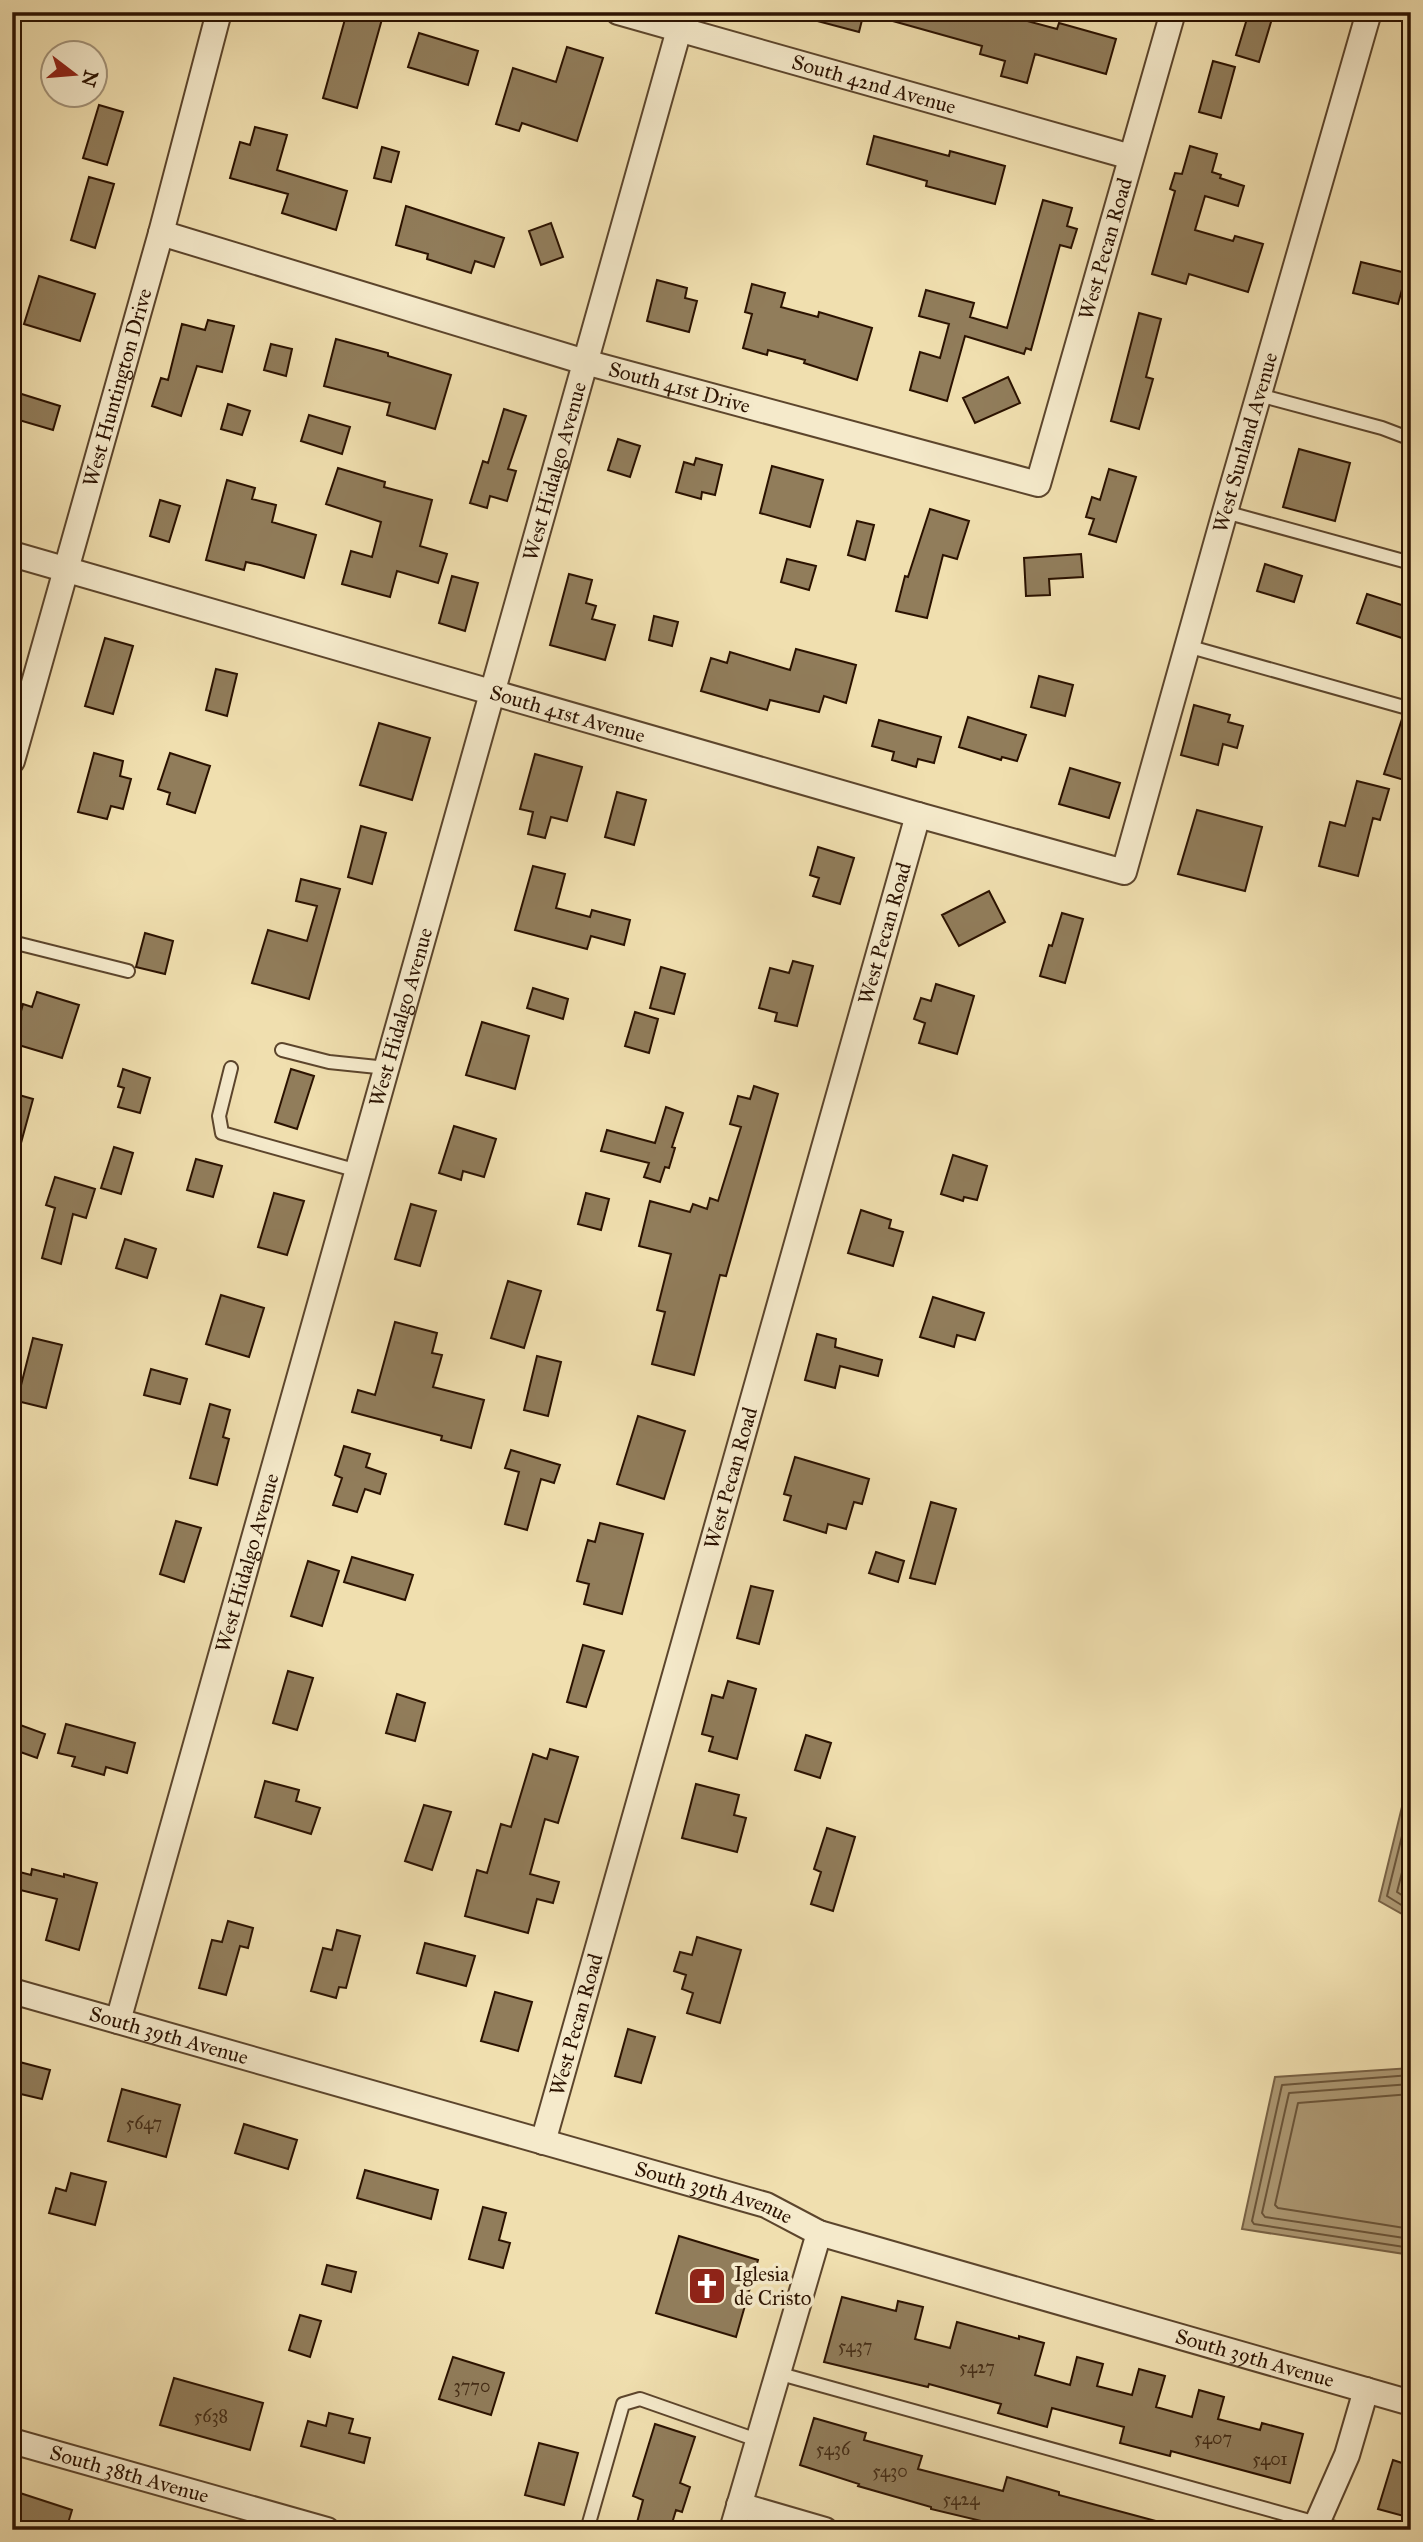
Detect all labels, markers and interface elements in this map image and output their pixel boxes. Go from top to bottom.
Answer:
north arrow [38,38,108,108]
street label: South 42nd Avenue [789,49,959,120]
text: N [77,68,103,89]
street label: West Pecan Road [1073,174,1138,323]
street label: West Huntington Drive [77,285,158,490]
street label: West Sunland Avenue [1207,349,1283,535]
street label: South 41st Drive [606,356,754,419]
street label: West Hidalgo Avenue [517,379,592,564]
street label: South 41st Avenue [487,679,648,749]
street label: West Pecan Road [852,859,917,1007]
street label: West Hidalgo Avenue [363,924,438,1109]
street label: West Pecan Road [698,1404,763,1552]
street label: West Hidalgo Avenue [210,1470,285,1655]
street label: West Pecan Road [544,1950,609,2098]
street label: South 39th Avenue [86,2001,252,2070]
house number: 5647 [126,2112,162,2134]
street label: South 39th Avenue [632,2155,797,2230]
place label: Iglesia de Cristo [734,2261,812,2311]
church icon: Iglesia de Cristo [686,2265,728,2307]
street label: South 39th Avenue [1172,2323,1337,2393]
house number: 5437 [838,2335,872,2357]
house number: 5427 [959,2356,995,2378]
house number: 3770 [454,2375,490,2397]
house number: 5638 [194,2405,228,2427]
house number: 5407 [1194,2427,1232,2449]
house number: 5436 [816,2438,851,2460]
street label: South 38th Avenue [47,2439,212,2509]
house number: 5401 [1252,2448,1288,2470]
house number: 5430 [872,2460,908,2482]
house number: 5424 [943,2488,980,2510]

